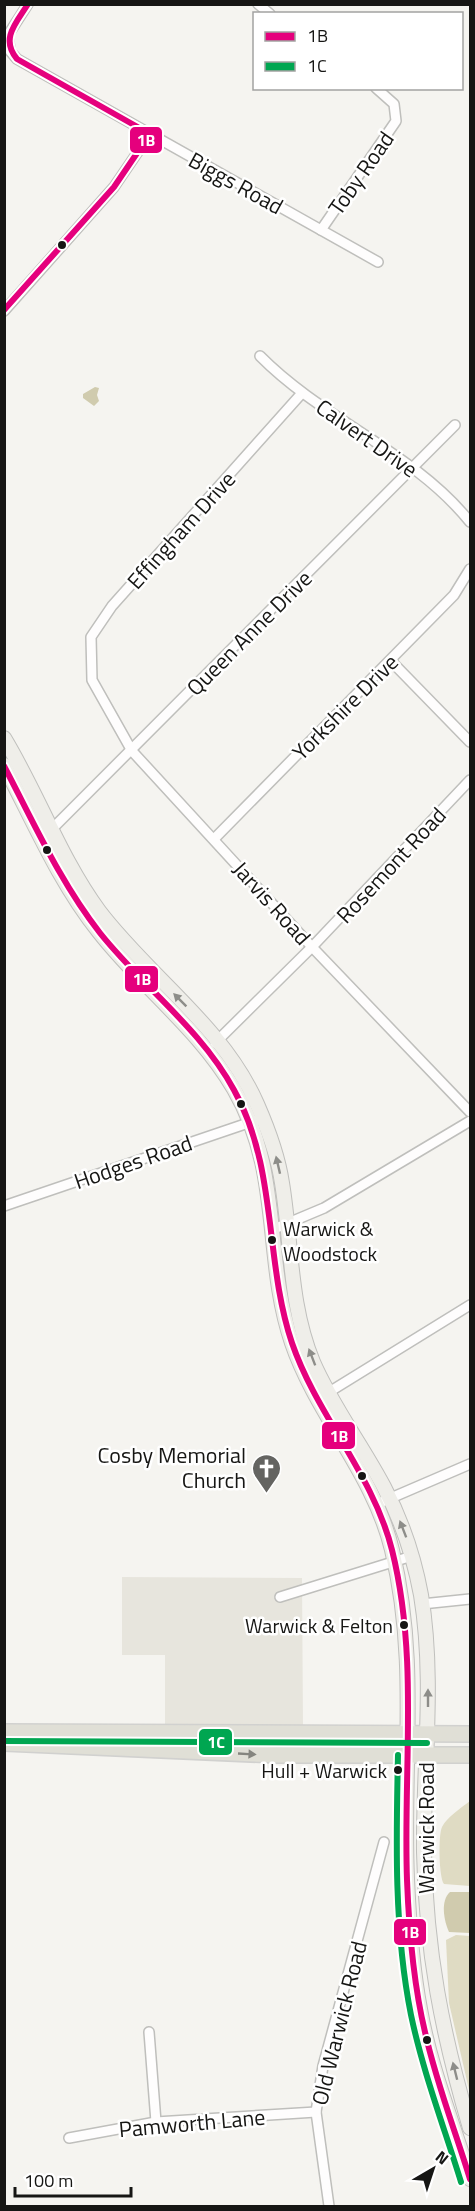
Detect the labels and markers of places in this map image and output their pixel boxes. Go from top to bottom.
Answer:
unlabelled marker [56,239,68,251]
unlabelled marker [41,844,53,856]
unlabelled marker [235,1098,247,1110]
place label: Warwick & Woodstock [283,1213,378,1269]
marker: Warwick & Woodstock [266,1234,278,1246]
place label: Cosby Memorial Church [98,1438,246,1497]
church icon: Cosby Memorial Church [251,1452,283,1494]
unlabelled marker [356,1470,368,1482]
place label: Warwick & Felton [245,1610,393,1641]
marker: Warwick & Felton [398,1619,410,1631]
place label: Hull + Warwick [261,1755,387,1786]
marker: Hull + Warwick [392,1764,404,1776]
unlabelled marker [421,2034,433,2046]

